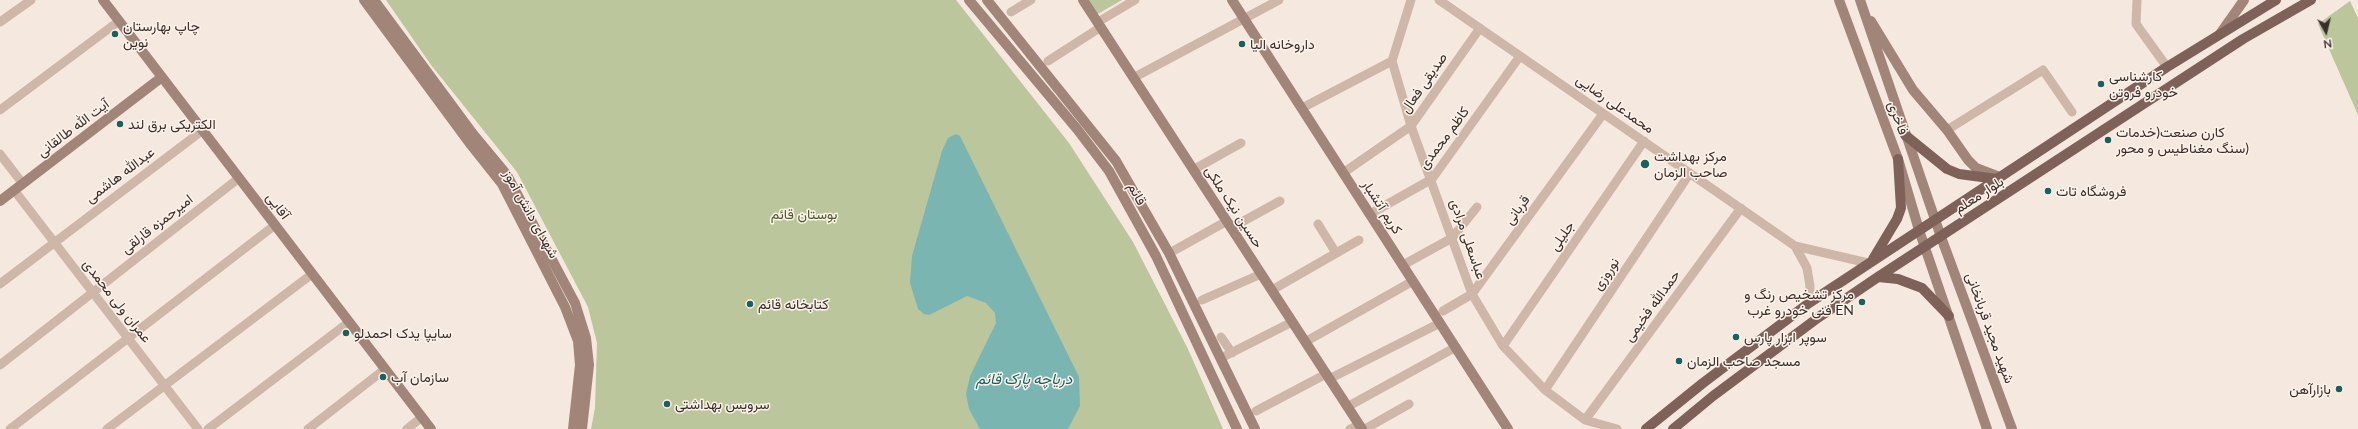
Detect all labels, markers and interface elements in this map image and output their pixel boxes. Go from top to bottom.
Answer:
north arrow [2306,12,2346,52]
place label: چاپ بهارستان نوين [123,18,200,50]
marker: چاپ بهارستان نوين [110,29,120,39]
place label: داروخانه الیا [1250,36,1315,52]
text: N [2323,37,2333,51]
marker: داروخانه الیا [1237,39,1247,49]
street label: صدیقی فعال [1397,49,1451,117]
place label: کارشناسی خودرو فروتن [2109,68,2178,100]
street label: محمدعلی رضایی [1573,71,1657,137]
marker: کارشناسی خودرو فروتن [2096,79,2106,89]
street label: آیت الله طالقانی [34,95,112,161]
street label: فاخری [1884,99,1912,137]
street label: کاظم محمدی [1415,103,1473,173]
place label: الکتریکی برق لند [128,116,216,132]
marker: الکتریکی برق لند [115,119,125,129]
place label: کارن صنعت(خدمات سنگ مغناطیس و محور) [2116,124,2249,156]
marker: کارن صنعت(خدمات سنگ مغناطیس و محور) [2103,135,2113,145]
street label: عبدالله هاشمی [82,143,158,207]
place label: مرکز بهداشت صاحب الزمان [1654,148,1728,180]
marker: مرکز بهداشت صاحب الزمان [1639,158,1651,170]
street label: حسین نیک ملکی [1201,163,1267,251]
street label: شهدای دانش آموز [500,167,562,261]
street label: بلوار معلم [1951,173,2007,217]
street label: کریم آتشبار [1358,177,1406,237]
street label: قائم [1124,180,1150,208]
place label: فروشگاه تات [2056,183,2126,199]
marker: فروشگاه تات [2043,186,2053,196]
street label: آقایی [263,189,293,223]
street label: امیرحمزه قارلقی [118,191,196,257]
street label: قربانی [1501,192,1533,228]
street label: عباسعلی مرادی [1446,197,1490,281]
park label: بوستان قائم [771,206,837,222]
street label: جلیلی [1546,218,1578,254]
street label: نوروزی [1589,255,1623,293]
street label: عمران ولی محمدی [79,256,155,346]
street label: حمدالله فخیمی [1620,267,1684,345]
street label: شهید مجید قربانخانی [1962,270,2018,386]
place label: مرکز تشخیص رنگ و فنی خودرو غرب EN [1744,286,1854,318]
place label: کتابخانه قائم [758,296,829,312]
marker: مرکز تشخیص رنگ و فنی خودرو غرب EN [1857,297,1867,307]
marker: کتابخانه قائم [745,299,755,309]
place label: سایپا یدک احمدلو [354,325,452,341]
marker: سایپا یدک احمدلو [341,328,351,338]
place label: سوپر ابزار پارس [1744,329,1827,345]
marker: سوپر ابزار پارس [1731,332,1741,342]
place label: مسجد صاحب الزمان [1687,353,1800,369]
marker: مسجد صاحب الزمان [1674,356,1684,366]
place label: سازمان آب [391,369,449,385]
water label: دریاچه پارک قائم [976,370,1072,388]
marker: سازمان آب [378,372,388,382]
place label: بازارآهن [2289,381,2331,397]
marker: بازارآهن [2334,384,2344,394]
place label: سرویس بهداشتی [675,396,770,412]
marker: سرویس بهداشتی [662,399,672,409]

